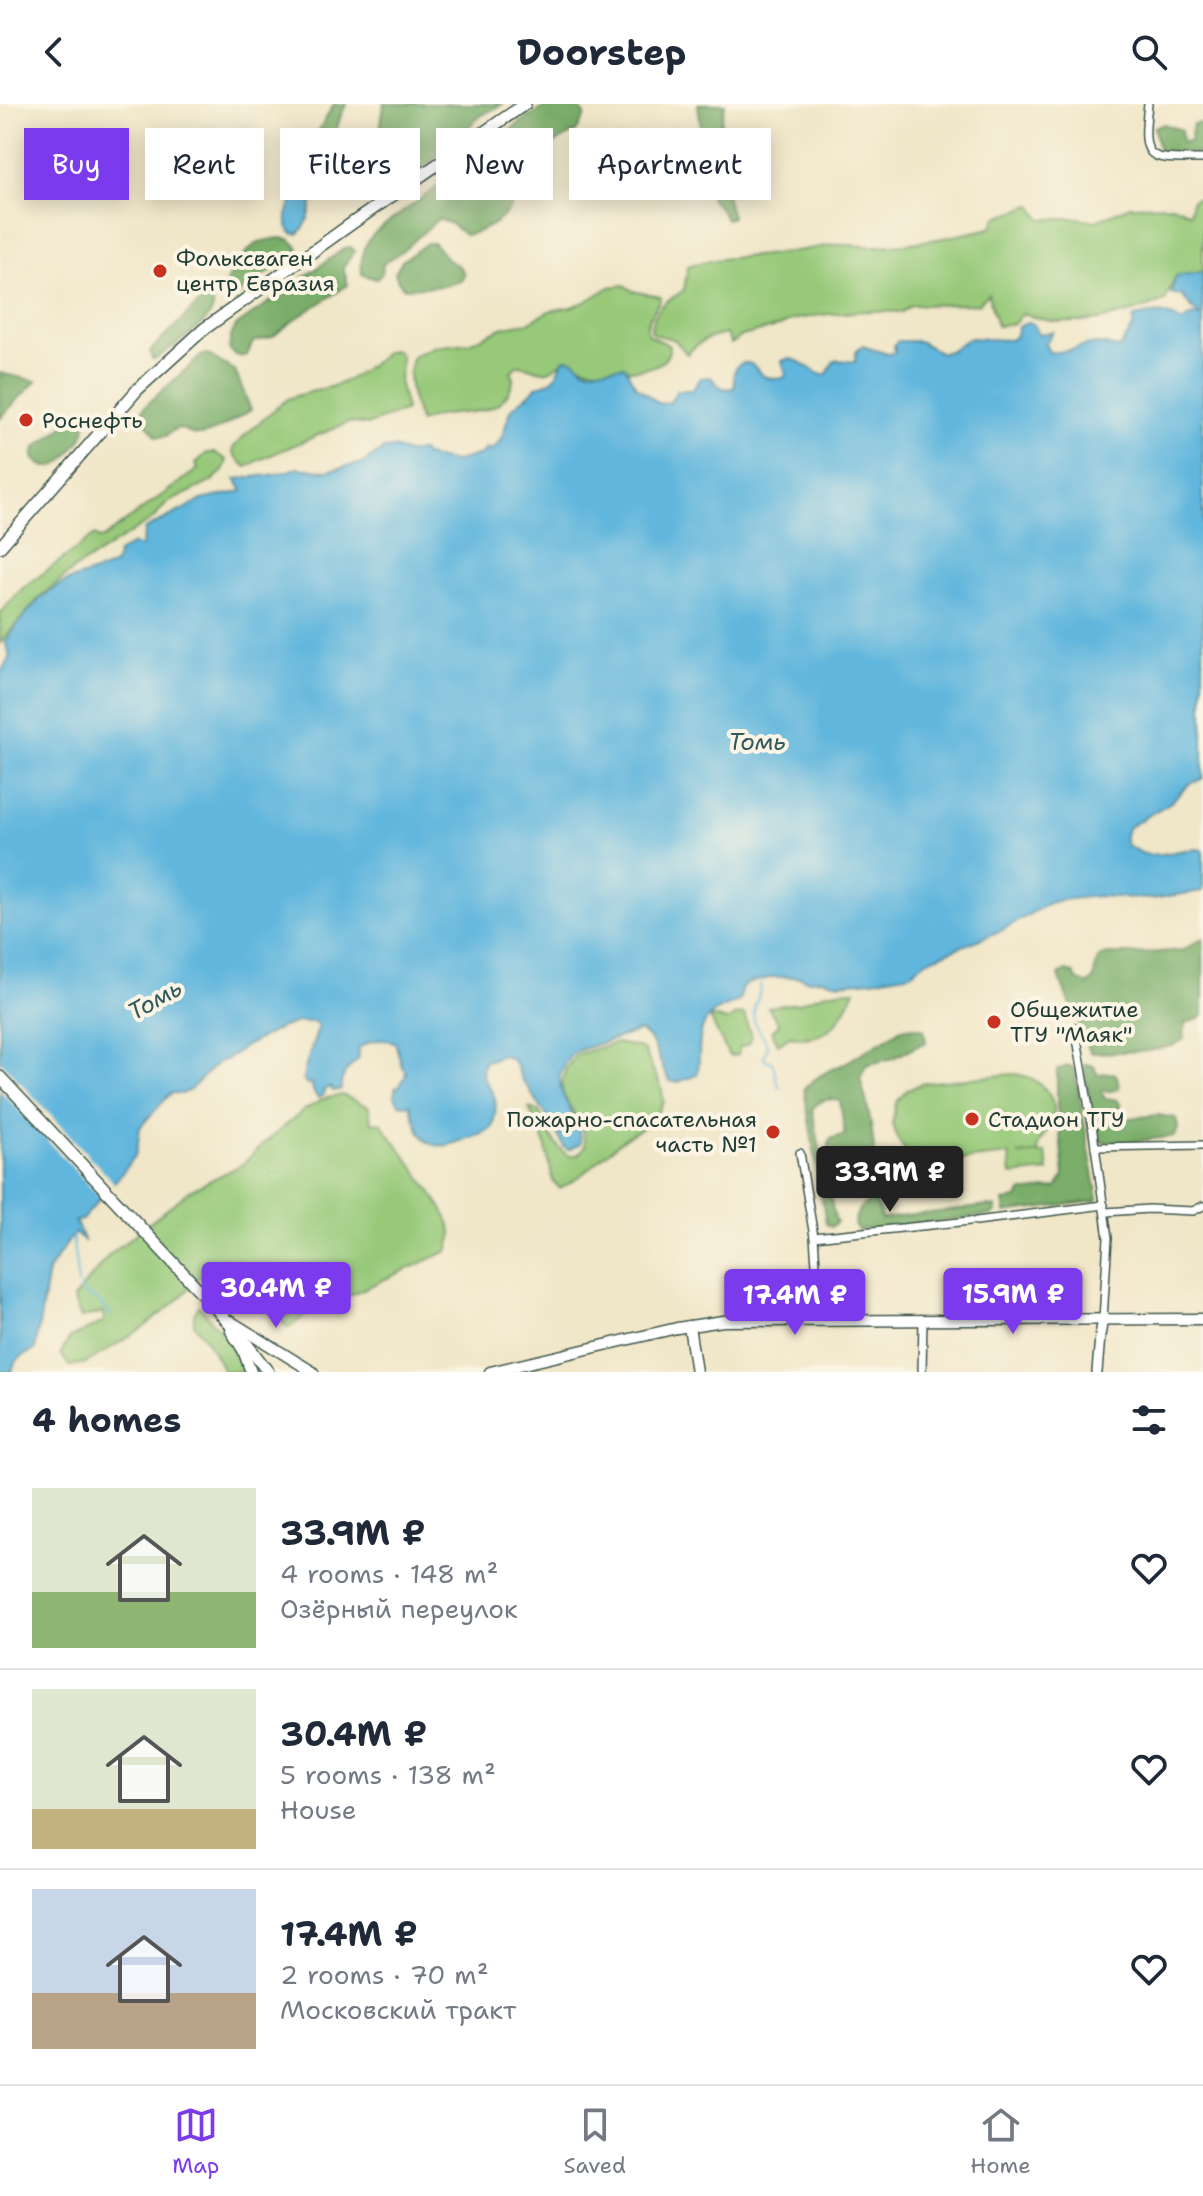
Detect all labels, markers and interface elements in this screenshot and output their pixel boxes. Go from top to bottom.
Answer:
text: Doorstep [517,28,686,77]
icon: back [32,30,76,74]
icon: search [1127,30,1171,74]
chip: Buy [24,128,129,200]
chip: Rent [145,128,264,200]
chip: Filters [280,128,420,200]
chip: New [436,128,553,200]
chip: Apartment [569,128,771,200]
place label: Фольксваген центр Евразия [176,244,335,298]
marker: Фольксваген центр Евразия [151,262,169,280]
place label: Роснефть [42,406,143,435]
marker: Роснефть [17,411,35,429]
water label: Томь [728,726,786,758]
water label: Томь [122,972,188,1028]
place label: Общежитие ТГУ "Маяк" [1010,995,1139,1049]
marker: Общежитие ТГУ "Маяк" [985,1013,1003,1031]
place label: Пожарно-спасательная часть №1 [507,1105,757,1159]
place label: Стадион ТГУ [988,1105,1124,1134]
marker: Стадион ТГУ [963,1110,981,1128]
marker: Пожарно-спасательная часть №1 [764,1123,782,1141]
pin: 33.9M ₽ [816,1146,964,1214]
text: 33.9M ₽ [834,1154,946,1189]
pin: 30.4M ₽ [202,1262,350,1330]
pin: 15.9M ₽ [939,1268,1087,1336]
pin: 17.4M ₽ [721,1269,869,1337]
text: 30.4M ₽ [220,1270,332,1305]
text: 15.9M ₽ [961,1276,1065,1311]
text: 17.4M ₽ [742,1277,848,1312]
text: 4 homes [32,1397,181,1443]
icon: filters [1127,1398,1171,1442]
text: 33.9M ₽ [280,1510,426,1556]
icon: home [96,1520,192,1616]
icon: heart [1127,1546,1171,1590]
text: 4 rooms · 148 m² [280,1556,498,1591]
text: Озёрный переулок [280,1591,518,1626]
text: 30.4M ₽ [280,1711,427,1757]
icon: home [96,1721,192,1817]
icon: heart [1127,1747,1171,1791]
text: 5 rooms · 138 m² [280,1757,496,1792]
text: House [280,1792,356,1827]
text: 17.4M ₽ [280,1911,418,1957]
icon: home [96,1921,192,2017]
icon: heart [1127,1947,1171,1991]
text: 2 rooms · 70 m² [280,1957,489,1992]
text: Московский тракт [280,1992,516,2027]
tab: Map [172,2103,219,2180]
tab: Saved [564,2103,626,2180]
tab: Home [970,2103,1031,2180]

